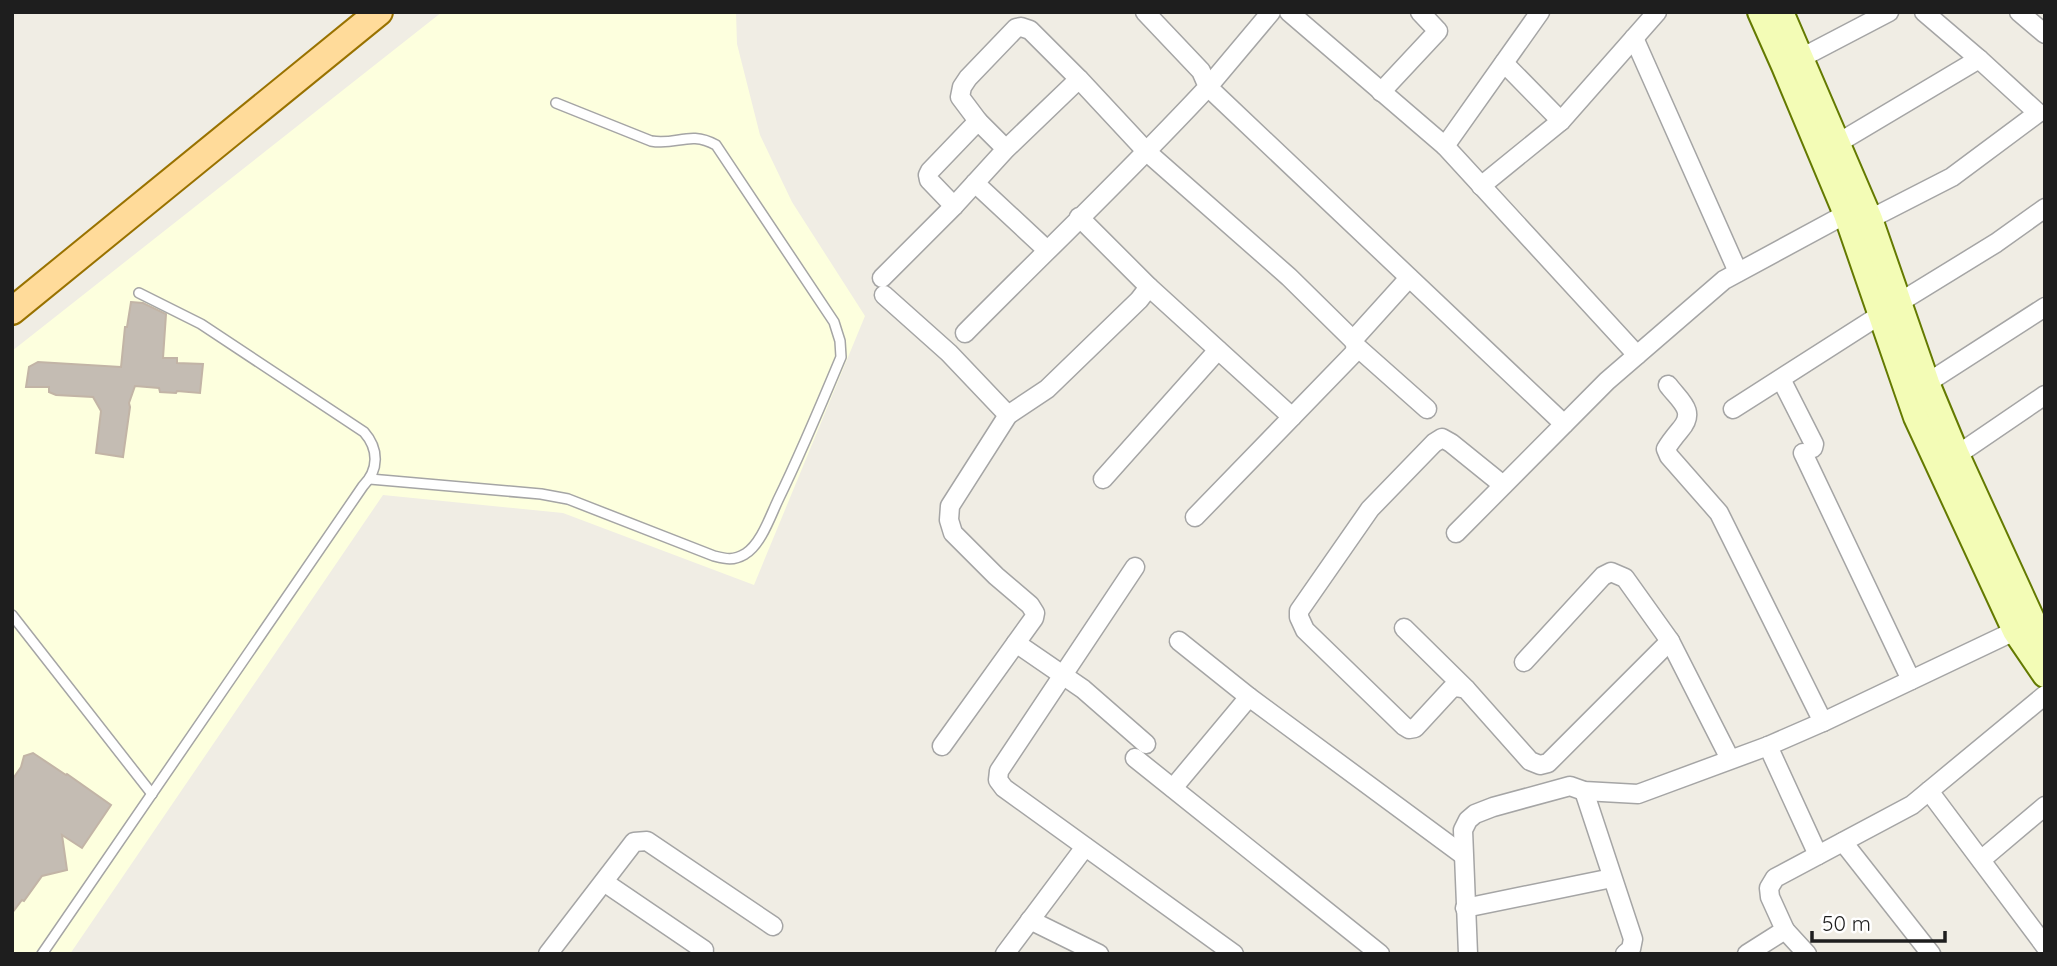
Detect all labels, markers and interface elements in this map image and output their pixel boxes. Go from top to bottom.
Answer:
scale bar [1812,900,1945,944]
text: 50 m [1822,910,1871,936]

